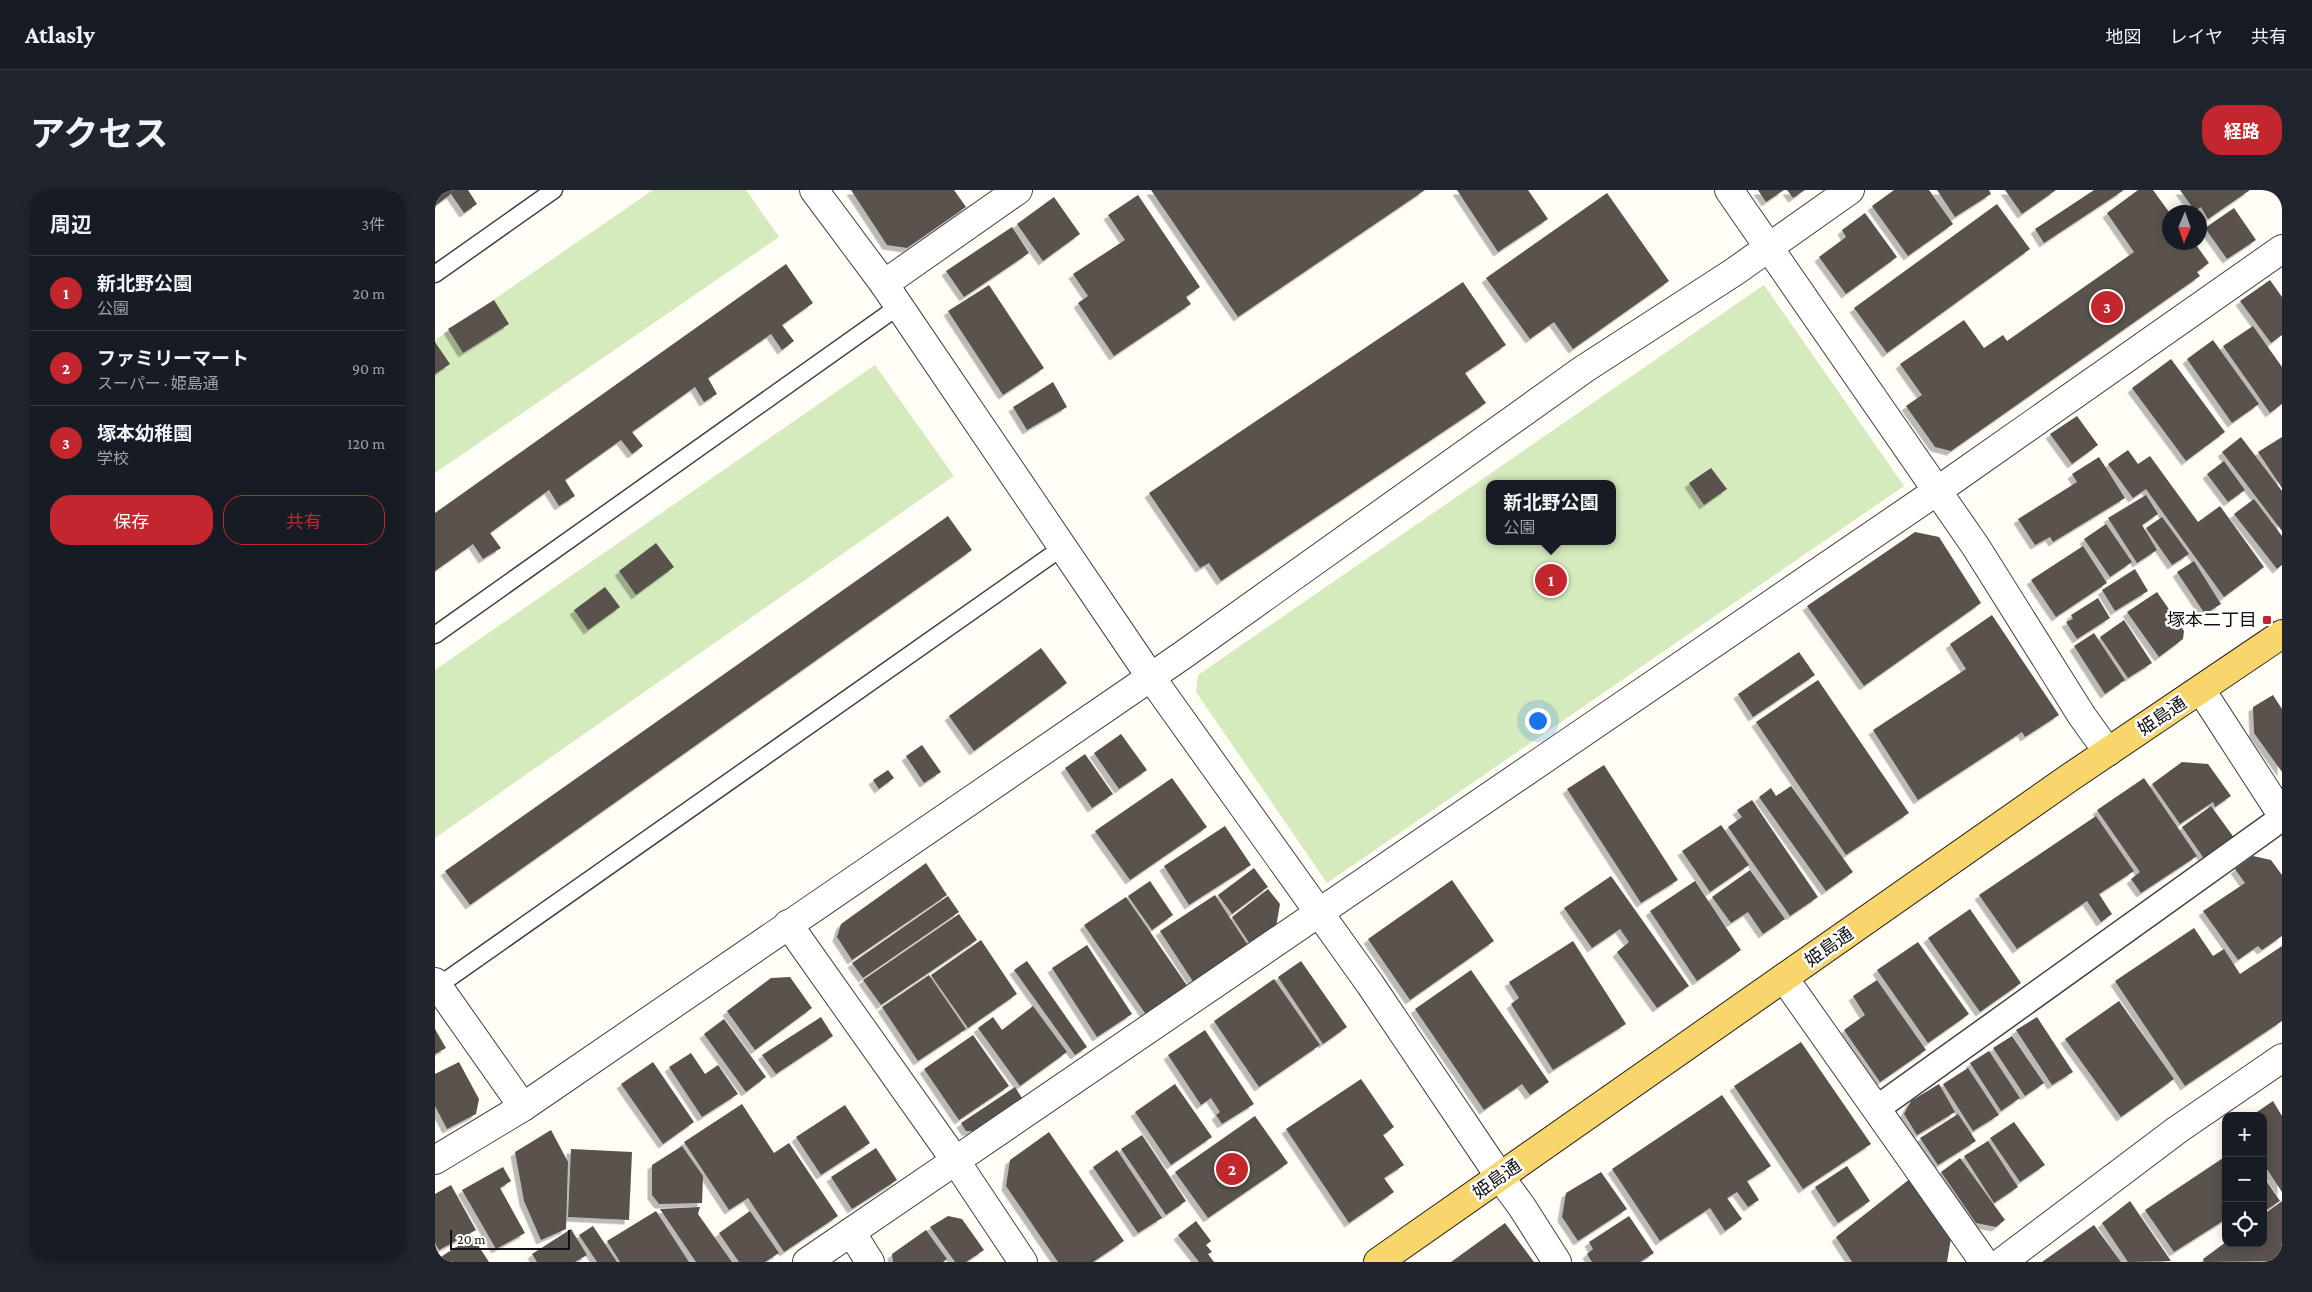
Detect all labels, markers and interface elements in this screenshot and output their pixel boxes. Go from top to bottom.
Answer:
text: Atlasly [25,21,95,48]
text: 地図 [2106,27,2142,47]
text: レイヤ [2170,27,2223,47]
text: 共有 [2251,27,2287,47]
button: 経路 [2202,105,2282,155]
text: アクセス [30,115,168,154]
north arrow [2162,205,2207,250]
text: 周辺 [50,213,92,237]
text: 3件 [361,216,385,233]
text: 新北野公園 [97,273,192,294]
text: 1 [63,285,69,302]
text: 20 m [352,285,385,302]
pin: 3 [2091,288,2123,326]
text: 公園 [97,300,129,317]
text: ファミリーマート [97,348,249,369]
text: 2 [62,360,70,377]
text: 90 m [352,360,385,377]
text: スーパー · 姫島通 [97,375,219,392]
text: 塚本幼稚園 [97,423,192,444]
text: 3 [62,435,70,452]
text: 120 m [347,435,385,452]
text: 学校 [97,450,129,467]
popup [1486,480,1616,545]
text: 新北野公園 [1503,492,1599,513]
button: 保存 [50,495,213,545]
button: 共有 [223,495,385,545]
text: 公園 [1503,519,1536,536]
pin: 1 [1535,561,1567,599]
place label: 塚本二丁目 [2167,610,2257,630]
marker: 塚本二丁目 [2261,614,2273,626]
street label: 姫島通 [2134,693,2190,739]
your location [1525,708,1551,734]
street label: 姫島通 [1801,923,1857,971]
map controls [2222,1112,2267,1247]
button: + [2222,1112,2267,1157]
pin: 2 [1216,1150,1248,1188]
street label: 姫島通 [1469,1155,1525,1203]
button: − [2222,1157,2267,1202]
button: locate [2222,1202,2267,1247]
scale bar [450,1227,570,1250]
text: 20 m [457,1231,485,1247]

